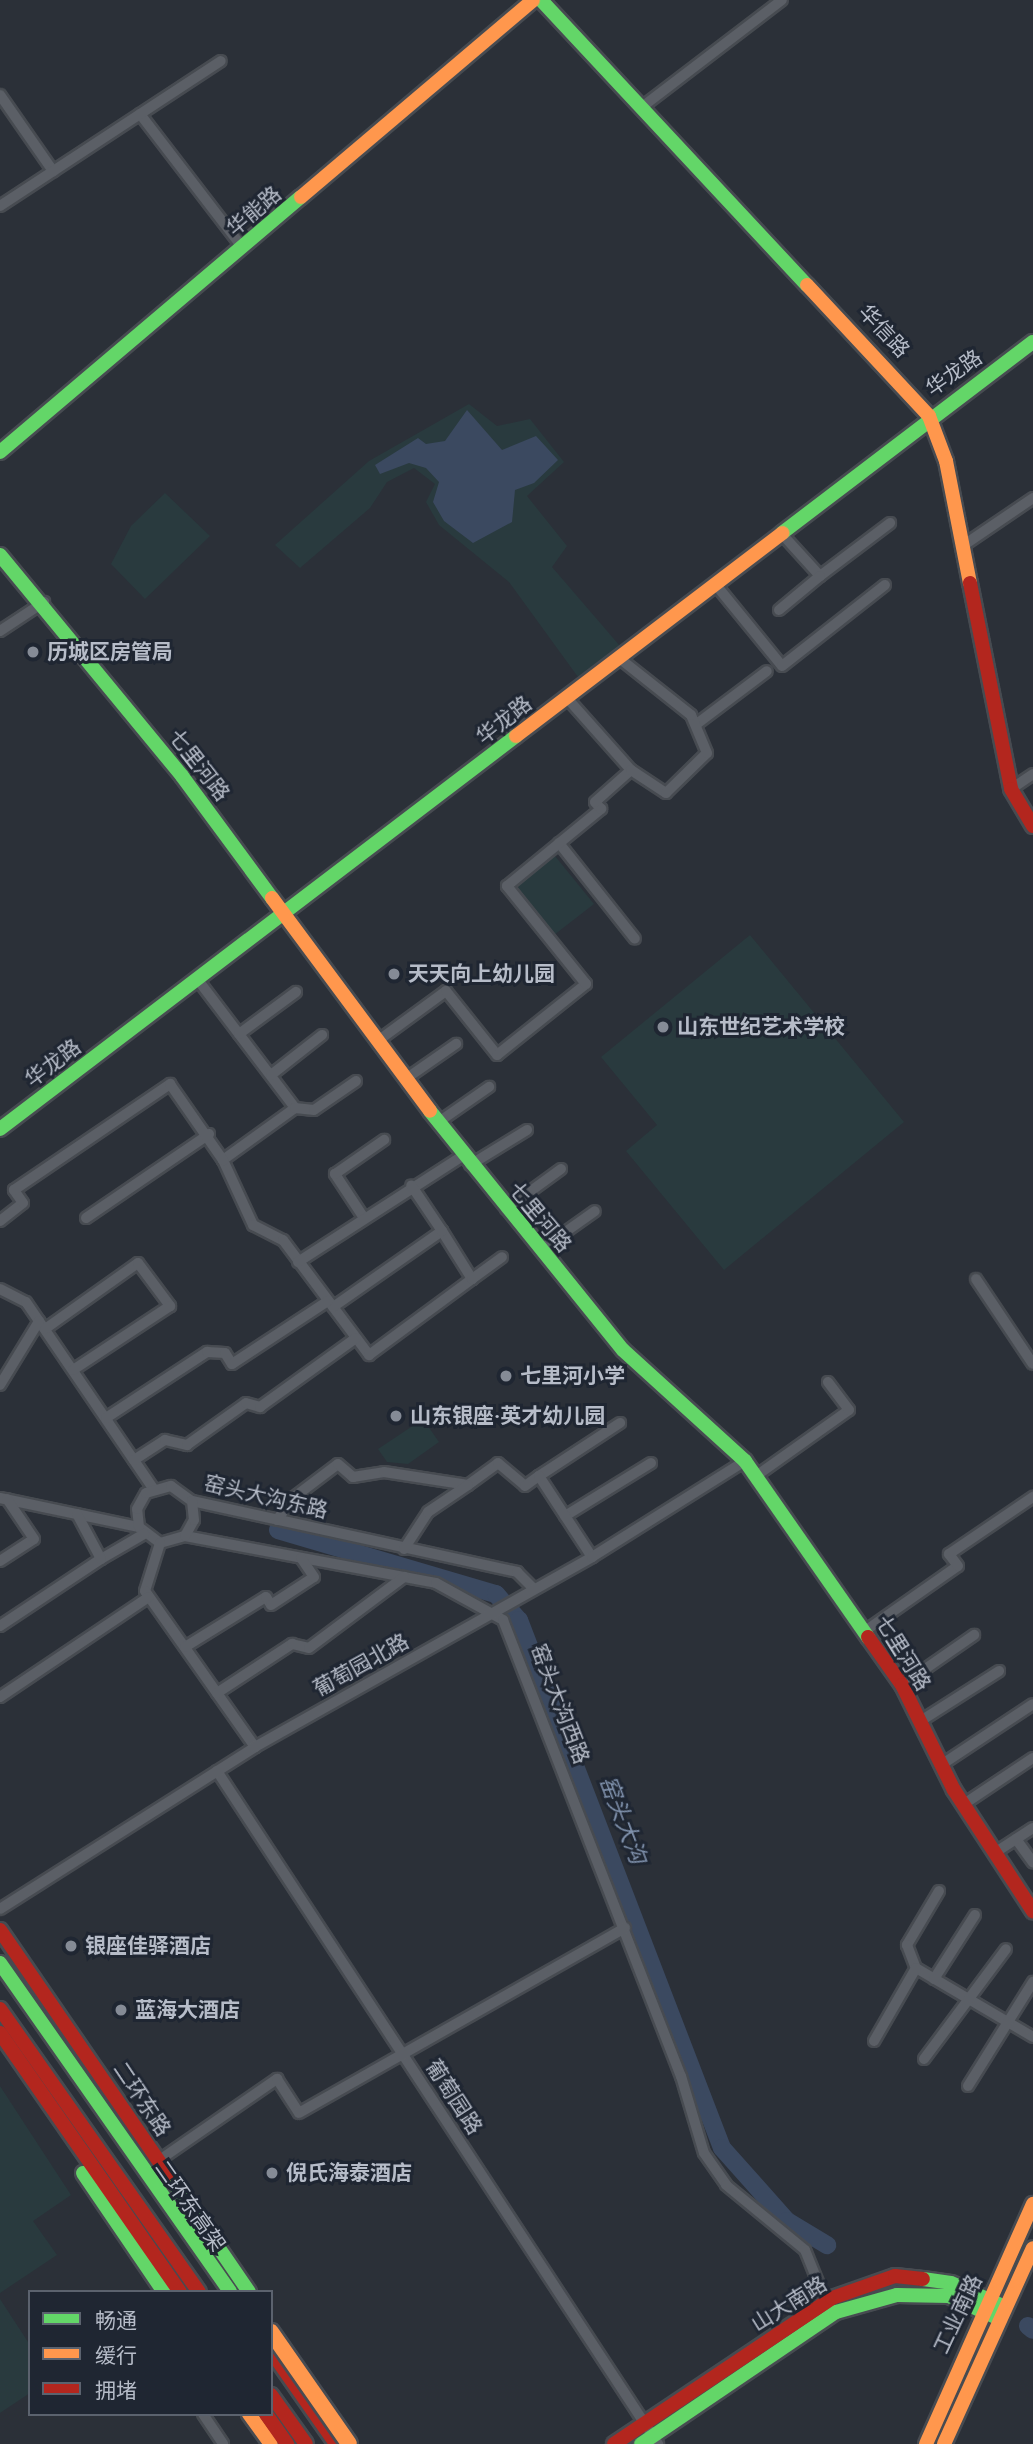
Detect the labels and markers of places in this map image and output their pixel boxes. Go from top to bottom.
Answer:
place label: 历城区房管局 [47,639,173,665]
marker: 历城区房管局 [25,644,41,660]
place label: 天天向上幼儿园 [408,961,555,987]
marker: 天天向上幼儿园 [386,966,402,982]
place label: 山东世纪艺术学校 [677,1014,845,1040]
marker: 山东世纪艺术学校 [655,1019,671,1035]
place label: 七里河小学 [520,1363,625,1389]
marker: 七里河小学 [498,1368,514,1384]
place label: 山东银座·英才幼儿园 [410,1403,605,1429]
marker: 山东银座·英才幼儿园 [388,1408,404,1424]
place label: 银座佳驿酒店 [85,1933,211,1959]
marker: 银座佳驿酒店 [63,1938,79,1954]
place label: 蓝海大酒店 [135,1997,240,2023]
marker: 蓝海大酒店 [113,2002,129,2018]
place label: 倪氏海泰酒店 [286,2160,412,2186]
marker: 倪氏海泰酒店 [264,2165,280,2181]

